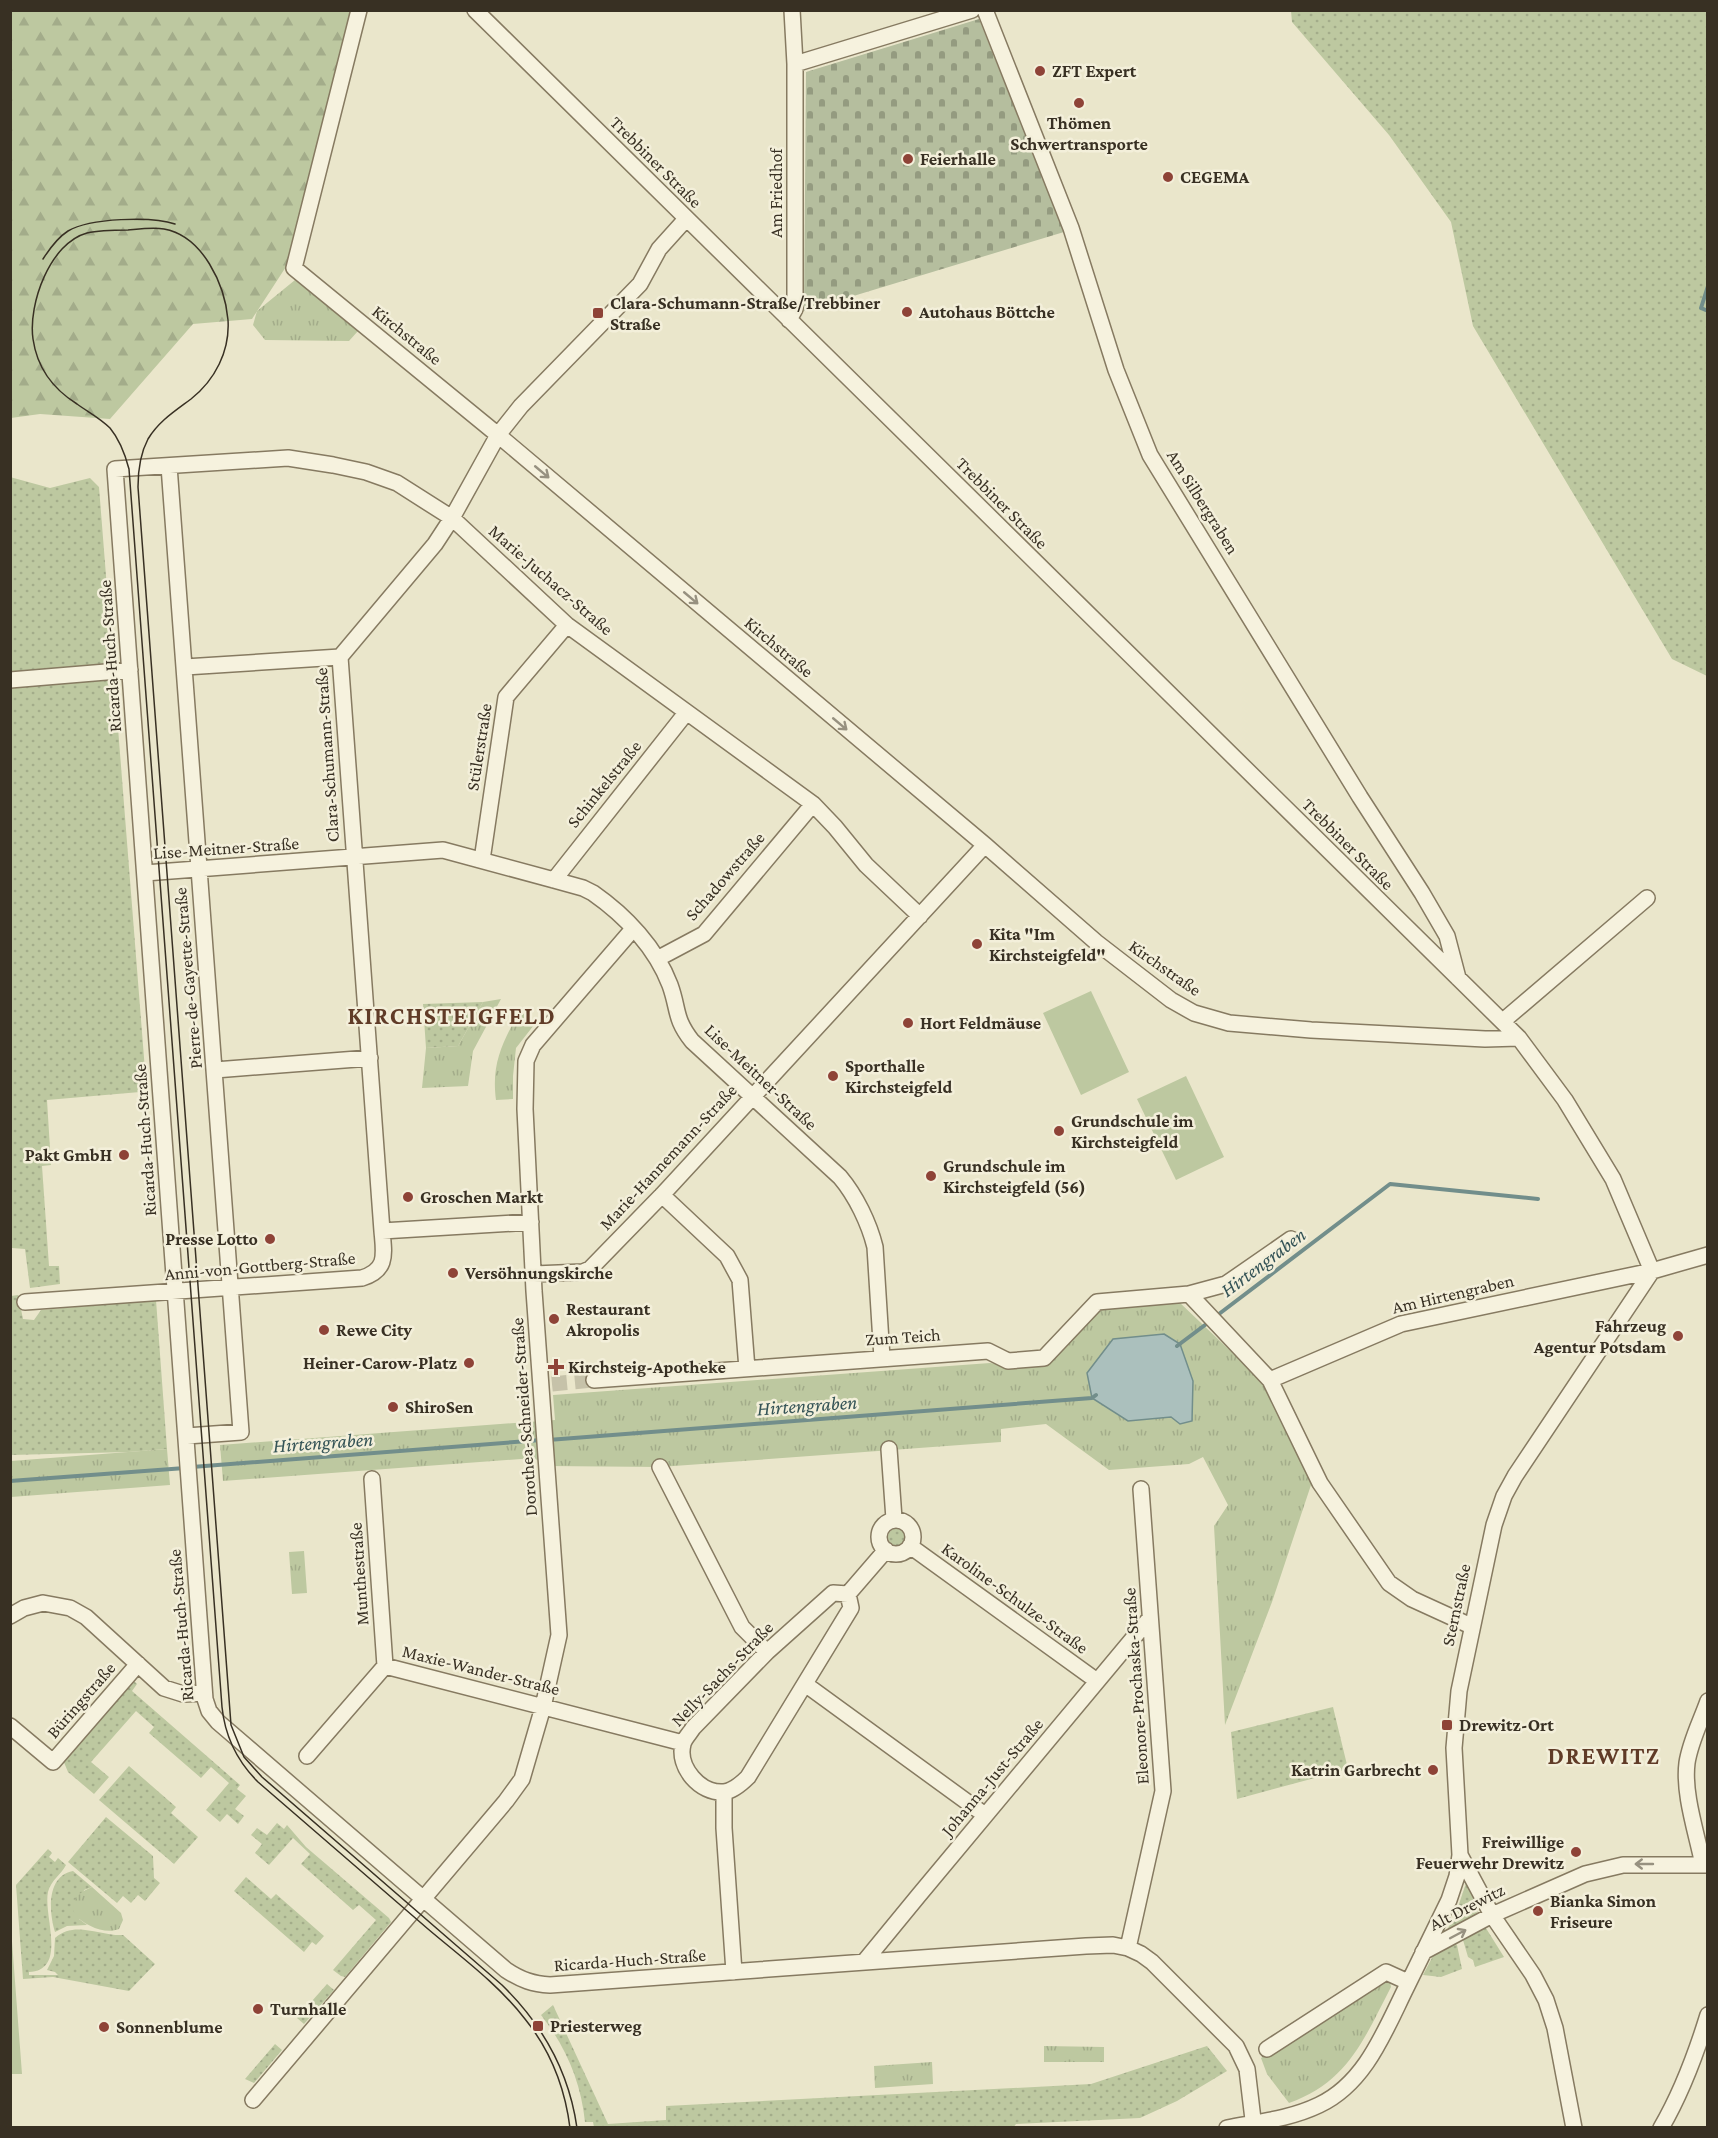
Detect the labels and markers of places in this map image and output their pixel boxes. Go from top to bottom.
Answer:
place label: ZFT Expert [1052,61,1137,81]
marker: ZFT Expert [1033,64,1047,78]
marker: Thömen Schwertransporte [1072,96,1086,110]
place label: Thömen Schwertransporte [1010,113,1148,154]
place label: Feierhalle [920,149,996,169]
marker: Feierhalle [901,152,915,166]
place label: CEGEMA [1180,167,1250,187]
marker: CEGEMA [1161,170,1175,184]
place label: Clara-Schumann-Straße/Trebbiner Straße [610,293,880,334]
place label: Autohaus Böttche [918,302,1055,322]
marker: Autohaus Böttche [900,305,914,319]
marker: Clara-Schumann-Straße/Trebbiner Straße [591,306,605,320]
place label: Kita "Im Kirchsteigfeld" [989,924,1106,965]
marker: Kita "Im Kirchsteigfeld" [970,937,984,951]
place label: Hort Feldmäuse [920,1013,1041,1033]
marker: Hort Feldmäuse [901,1016,915,1030]
place label: Sporthalle Kirchsteigfeld [845,1056,952,1097]
marker: Sporthalle Kirchsteigfeld [826,1069,840,1083]
place label: Grundschule im Kirchsteigfeld [1071,1111,1194,1152]
marker: Grundschule im Kirchsteigfeld [1052,1124,1066,1138]
place label: Pakt GmbH [25,1145,112,1165]
marker: Pakt GmbH [117,1148,131,1162]
place label: Grundschule im Kirchsteigfeld (56) [943,1156,1086,1198]
marker: Grundschule im Kirchsteigfeld (56) [924,1169,938,1183]
place label: Groschen Markt [420,1187,544,1207]
marker: Groschen Markt [401,1190,415,1204]
place label: Presse Lotto [165,1229,258,1249]
marker: Presse Lotto [263,1232,277,1246]
place label: Versöhnungskirche [464,1263,613,1283]
marker: Versöhnungskirche [446,1266,460,1280]
place label: Restaurant Akropolis [565,1299,651,1340]
marker: Restaurant Akropolis [547,1312,561,1326]
place label: Fahrzeug Agentur Potsdam [1533,1316,1667,1357]
place label: Rewe City [336,1320,412,1340]
marker: Rewe City [317,1323,331,1337]
marker: Fahrzeug Agentur Potsdam [1671,1329,1685,1343]
place label: Heiner-Carow-Platz [303,1353,457,1373]
marker: Heiner-Carow-Platz [462,1356,476,1370]
place label: Kirchsteig-Apotheke [568,1357,726,1377]
marker: Kirchsteig-Apotheke [549,1360,563,1374]
place label: ShiroSen [405,1397,474,1417]
marker: ShiroSen [386,1400,400,1414]
place label: Drewitz-Ort [1459,1715,1554,1735]
marker: Drewitz-Ort [1440,1718,1454,1732]
place label: Katrin Garbrecht [1291,1760,1422,1780]
marker: Katrin Garbrecht [1426,1763,1440,1777]
place label: Freiwillige Feuerwehr Drewitz [1416,1832,1564,1873]
marker: Freiwillige Feuerwehr Drewitz [1569,1845,1583,1859]
place label: Bianka Simon Friseure [1550,1891,1657,1932]
marker: Bianka Simon Friseure [1531,1904,1545,1918]
place label: Turnhalle [270,1999,346,2019]
marker: Turnhalle [251,2002,265,2016]
place label: Priesterweg [550,2016,642,2036]
place label: Sonnenblume [116,2017,223,2037]
marker: Priesterweg [531,2019,545,2033]
marker: Sonnenblume [97,2020,111,2034]

